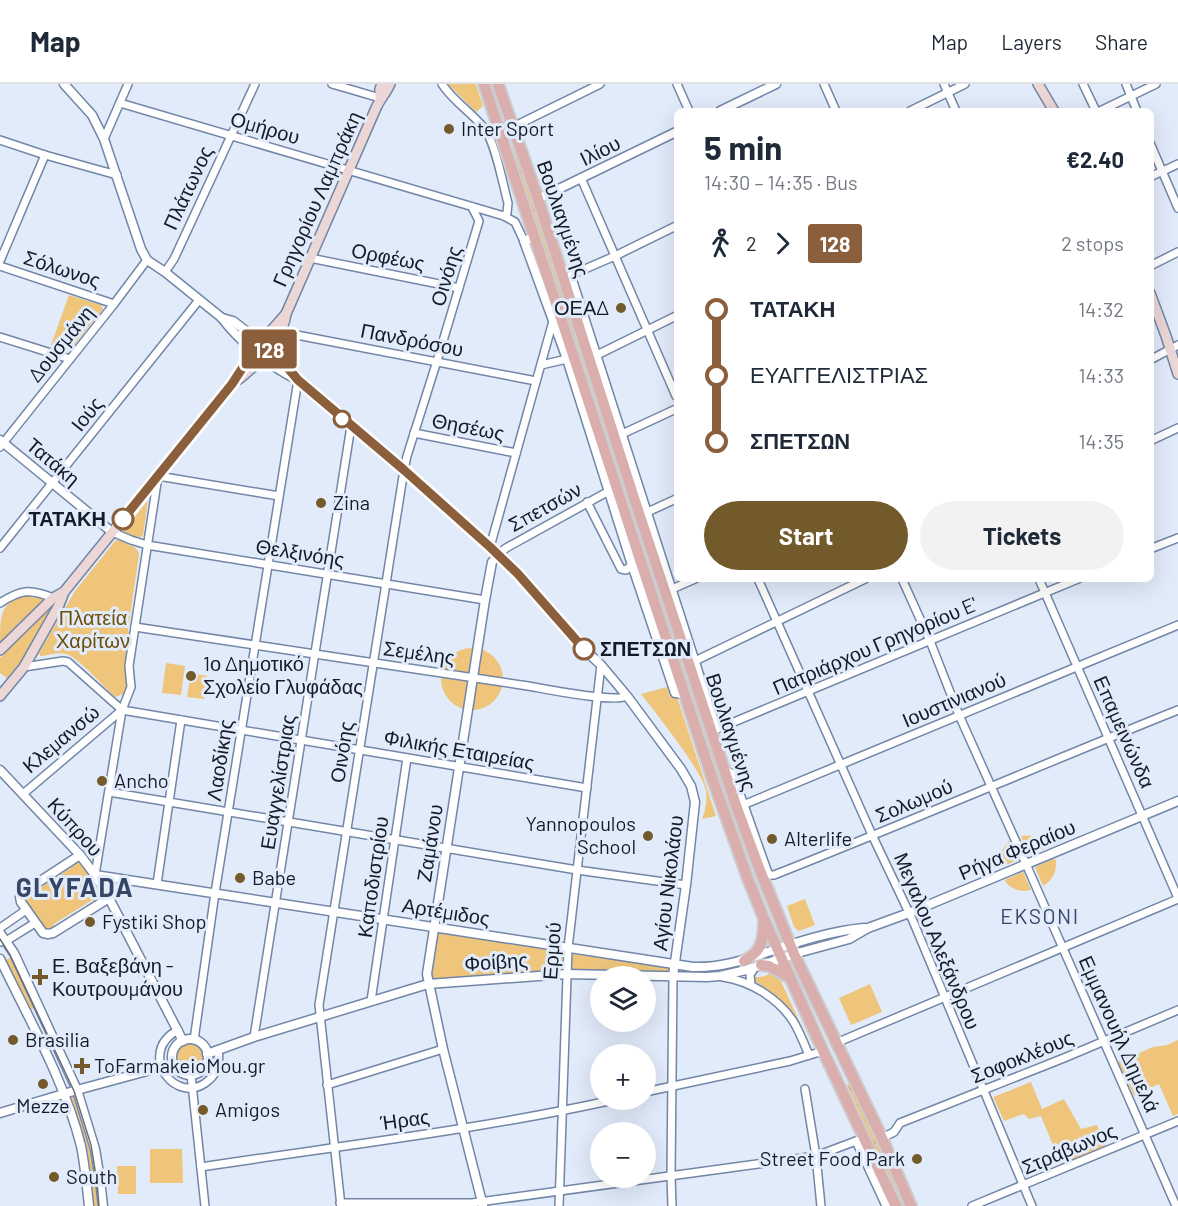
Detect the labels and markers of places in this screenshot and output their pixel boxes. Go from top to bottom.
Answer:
place label: Inter Sport [461,116,554,140]
marker: Inter Sport [442,122,456,136]
place label: ΟΕΑΔ [554,295,609,319]
marker: ΟΕΑΔ [614,301,628,315]
unlabelled marker [333,410,351,428]
place label: Zina [333,490,370,514]
marker: Zina [314,496,328,510]
place label: ΤΑΤΑΚΗ [28,506,106,530]
marker: ΤΑΤΑΚΗ [112,508,134,530]
place label: ΣΠΕΤΣΩΝ [600,636,691,660]
marker: ΣΠΕΤΣΩΝ [573,638,595,660]
place label: 1ο Δημοτικό Σχολείο Γλυφάδας [203,651,363,698]
marker: 1ο Δημοτικό Σχολείο Γλυφάδας [184,669,198,683]
place label: Ancho [114,768,169,792]
marker: Ancho [95,774,109,788]
place label: Yannopoulos School [525,811,636,858]
place label: Alterlife [784,826,852,850]
marker: Yannopoulos School [641,829,655,843]
marker: Alterlife [765,832,779,846]
place label: Babe [252,865,296,889]
marker: Babe [233,871,247,885]
place label: Fystiki Shop [102,909,207,933]
marker: Fystiki Shop [83,915,97,929]
place label: Ε. Βαξεβάνη - Κουτρουμάνου [52,953,183,1000]
marker: Ε. Βαξεβάνη - Κουτρουμάνου [33,970,47,984]
place label: Brasilia [25,1027,90,1051]
marker: Brasilia [6,1033,20,1047]
place label: ToFarmakeioMou.gr [94,1053,265,1077]
marker: ToFarmakeioMou.gr [75,1059,89,1073]
marker: Mezze [36,1077,50,1091]
place label: Mezze [16,1093,70,1117]
place label: Amigos [215,1097,280,1121]
marker: Amigos [196,1103,210,1117]
place label: Street Food Park [760,1146,905,1170]
marker: Street Food Park [910,1152,924,1166]
place label: South [66,1164,117,1188]
marker: South [47,1170,61,1184]

